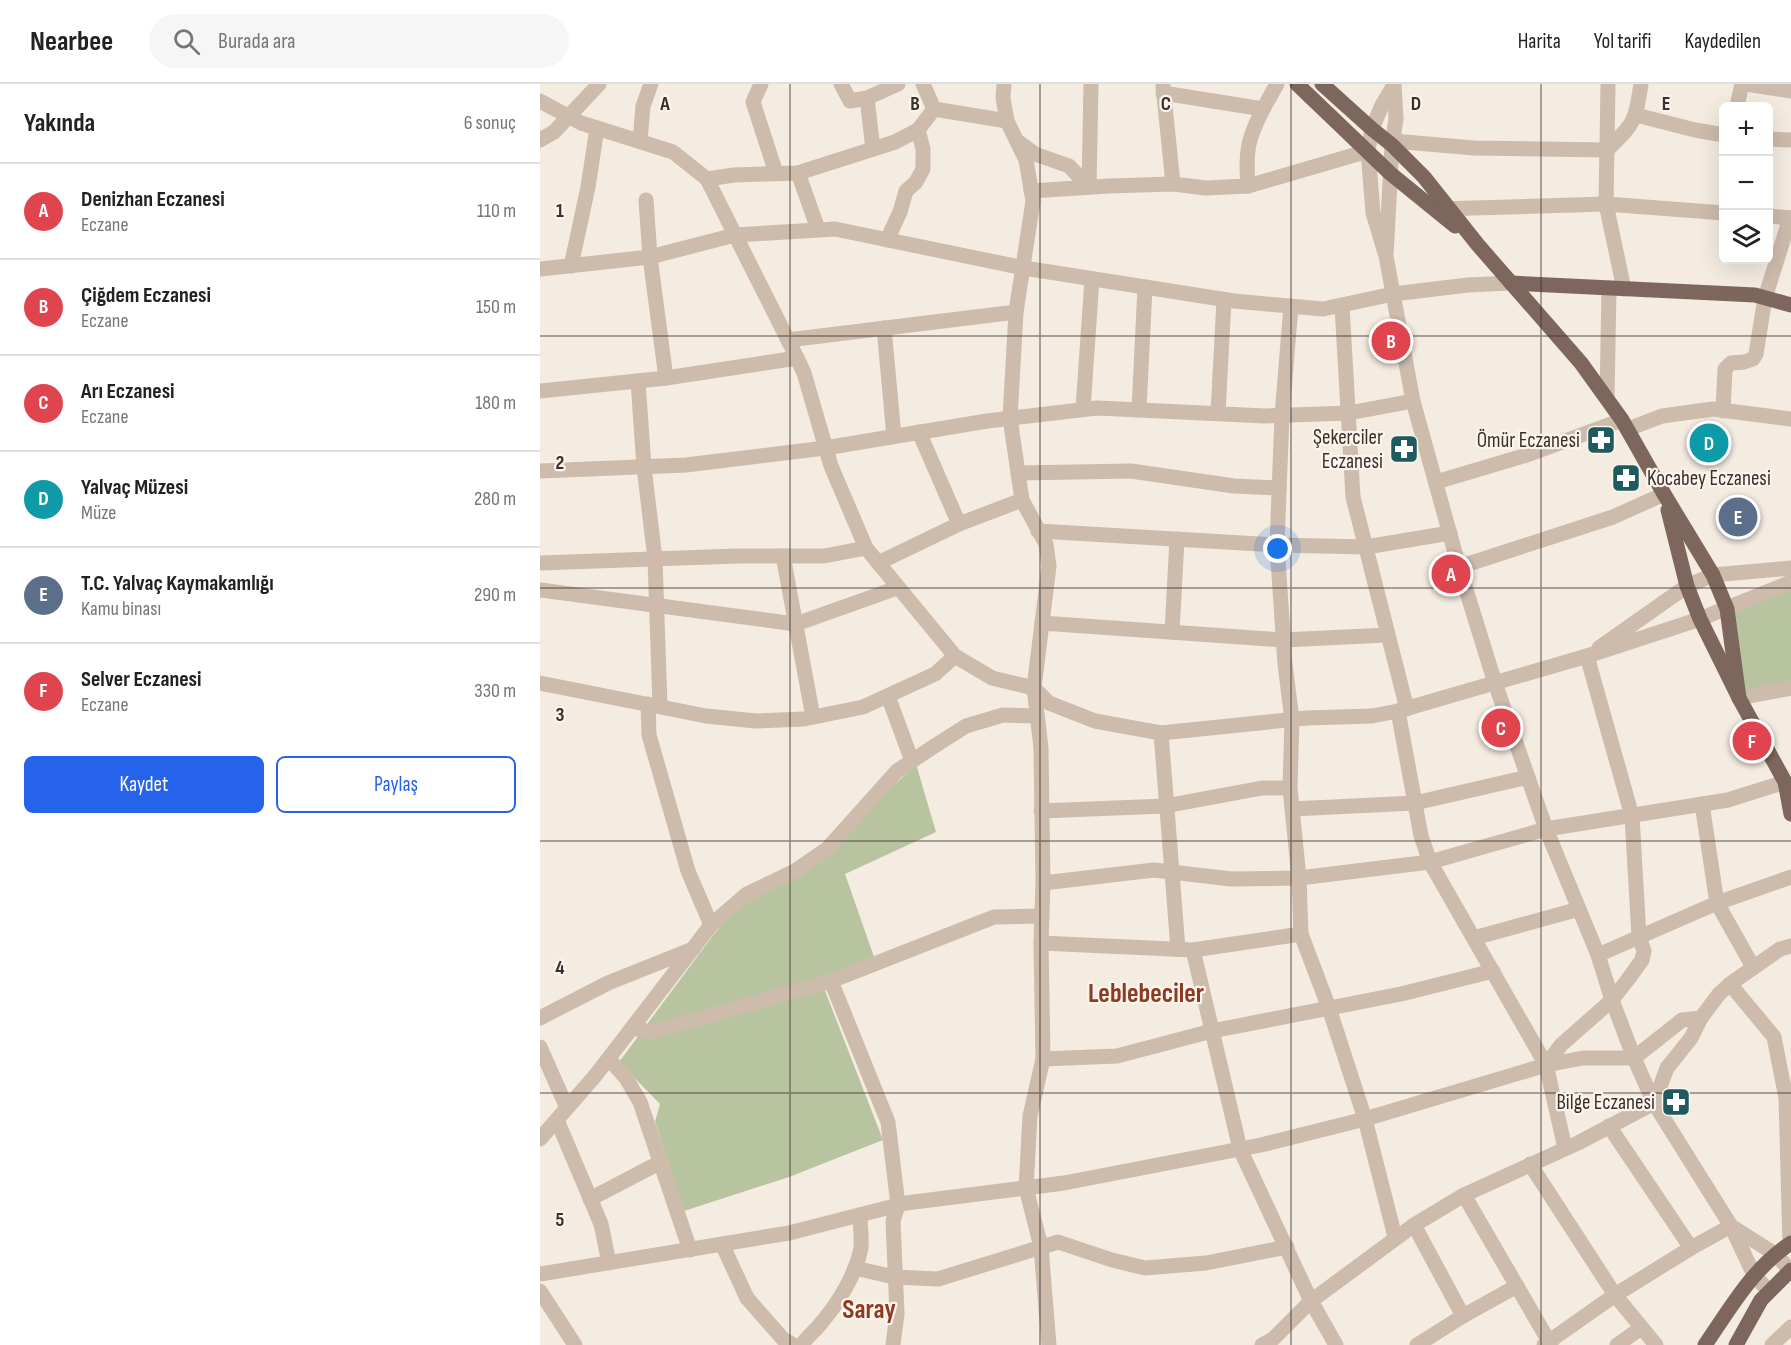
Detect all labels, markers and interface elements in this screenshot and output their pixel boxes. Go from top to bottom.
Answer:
search box [149,14,569,68]
text: Nearbee [30,25,113,58]
icon: search [170,25,203,58]
text: Burada ara [218,28,296,55]
text: Harita [1518,29,1561,54]
text: Yol tarifi [1594,29,1652,54]
text: Kaydedilen [1685,29,1761,54]
text: A [659,92,670,116]
text: B [910,92,920,116]
text: C [1161,92,1171,116]
text: D [1411,92,1421,116]
text: E [1662,92,1670,116]
map controls [1719,102,1773,264]
button: + [1719,102,1773,156]
text: Yakında [24,108,95,139]
text: 6 sonuç [464,111,516,135]
button: − [1719,156,1773,210]
text: Denizhan Eczanesi [81,186,225,213]
text: A [39,199,48,223]
text: 110 m [477,199,516,223]
text: 1 [556,199,564,223]
button: layers [1719,210,1773,264]
text: Eczane [81,213,128,237]
text: Çiğdem Eczanesi [81,282,211,309]
text: B [39,295,48,319]
text: 150 m [476,295,516,319]
text: Eczane [81,309,128,333]
pin: B [1372,318,1410,364]
text: Arı Eczanesi [81,378,175,405]
text: C [38,391,49,415]
text: 180 m [475,391,516,415]
text: Eczane [81,405,128,429]
pin: D [1690,420,1728,466]
pharmacy icon: Ömür Eczanesi [1585,424,1617,456]
place label: Şekerciler Eczanesi [1313,425,1383,474]
place label: Ömür Eczanesi [1477,428,1580,453]
pharmacy icon: Şekerciler Eczanesi [1388,433,1420,465]
text: 2 [556,451,564,475]
pharmacy icon: Kocabey Eczanesi [1610,462,1642,494]
place label: Kocabey Eczanesi [1647,466,1771,491]
text: Yalvaç Müzesi [81,474,188,501]
text: D [38,487,49,511]
text: 280 m [474,487,516,511]
pin: E [1718,494,1758,540]
text: Müze [81,501,116,525]
your location [1263,534,1292,563]
pin: A [1432,552,1470,596]
text: T.C. Yalvaç Kaymakamlığı [81,570,274,597]
text: E [39,583,48,607]
text: 290 m [474,583,516,607]
text: Kamu binası [81,597,161,621]
text: Selver Eczanesi [81,666,202,693]
text: F [39,679,48,703]
text: 330 m [474,679,516,703]
text: Eczane [81,693,128,717]
text: 3 [556,703,565,727]
pin: C [1482,706,1520,750]
pin: F [1732,718,1772,764]
button: Kaydet [24,756,264,813]
button: Paylaş [276,756,516,813]
text: 4 [555,956,565,980]
district label: Leblebeciler [1088,978,1204,1010]
pharmacy icon: Bilge Eczanesi [1660,1086,1692,1118]
place label: Bilge Eczanesi [1556,1090,1655,1115]
text: 5 [556,1208,565,1232]
district label: Saray [842,1294,896,1326]

